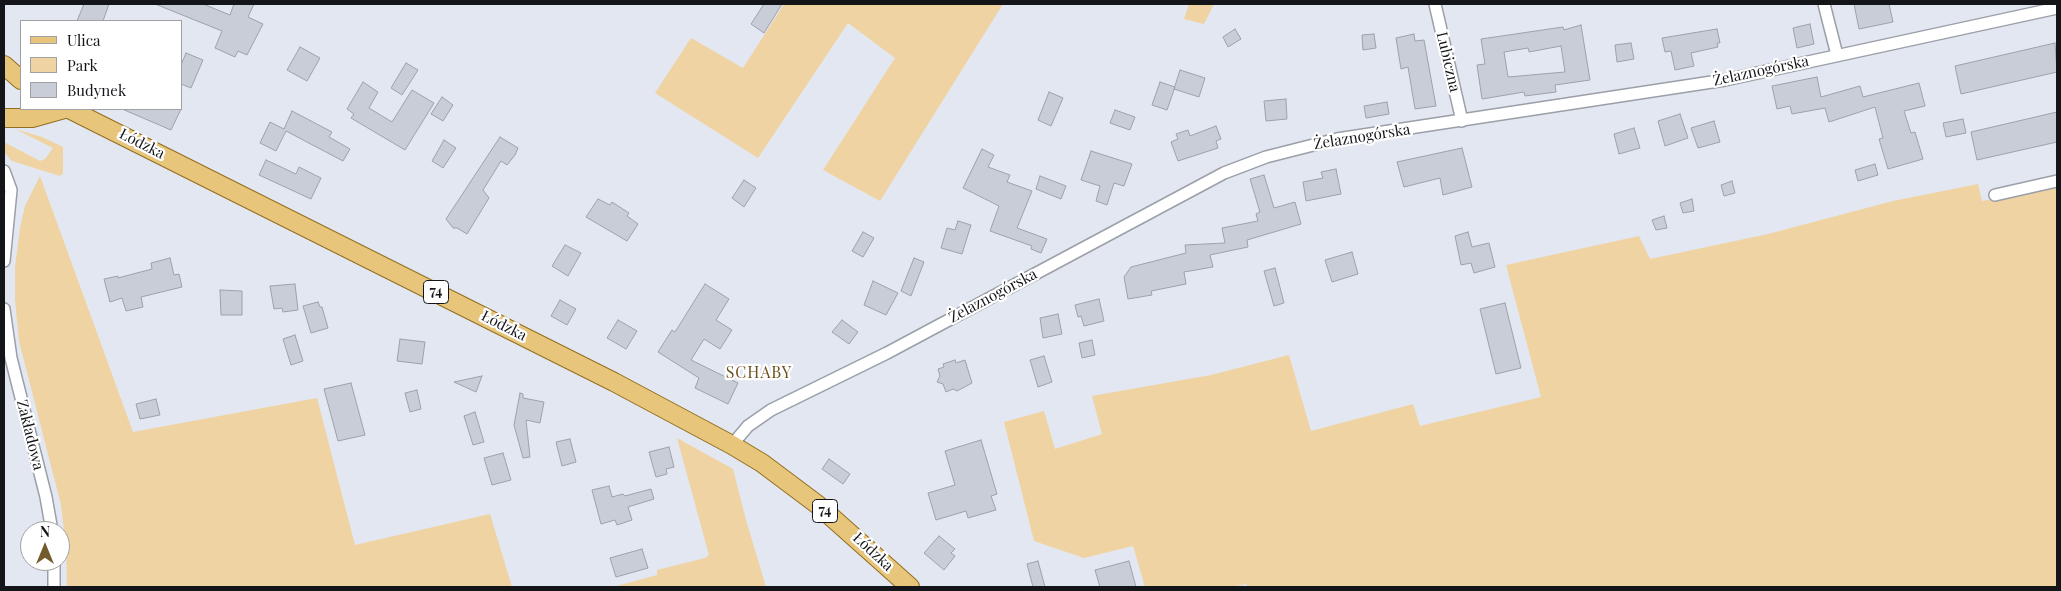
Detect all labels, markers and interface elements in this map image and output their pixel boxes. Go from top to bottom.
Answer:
legend [20,20,182,110]
text: Ulica [67,30,100,50]
street label: Lubiczna [1432,30,1464,94]
street label: Żelaznogórska [1711,52,1811,90]
text: Park [67,55,98,75]
text: Budynek [67,80,126,100]
street label: Żelaznogórska [1312,120,1412,154]
street label: Łódzka [116,125,168,163]
street label: Żelaznogórska [946,265,1040,327]
road number: 74 [424,280,448,304]
street label: Łódzka [478,307,530,345]
district label: SCHABY [725,363,793,383]
street label: Zakładowa [13,398,47,472]
road number: 74 [812,500,838,522]
north arrow [20,521,70,571]
text: N [40,522,50,541]
street label: Łódzka [849,529,897,575]

